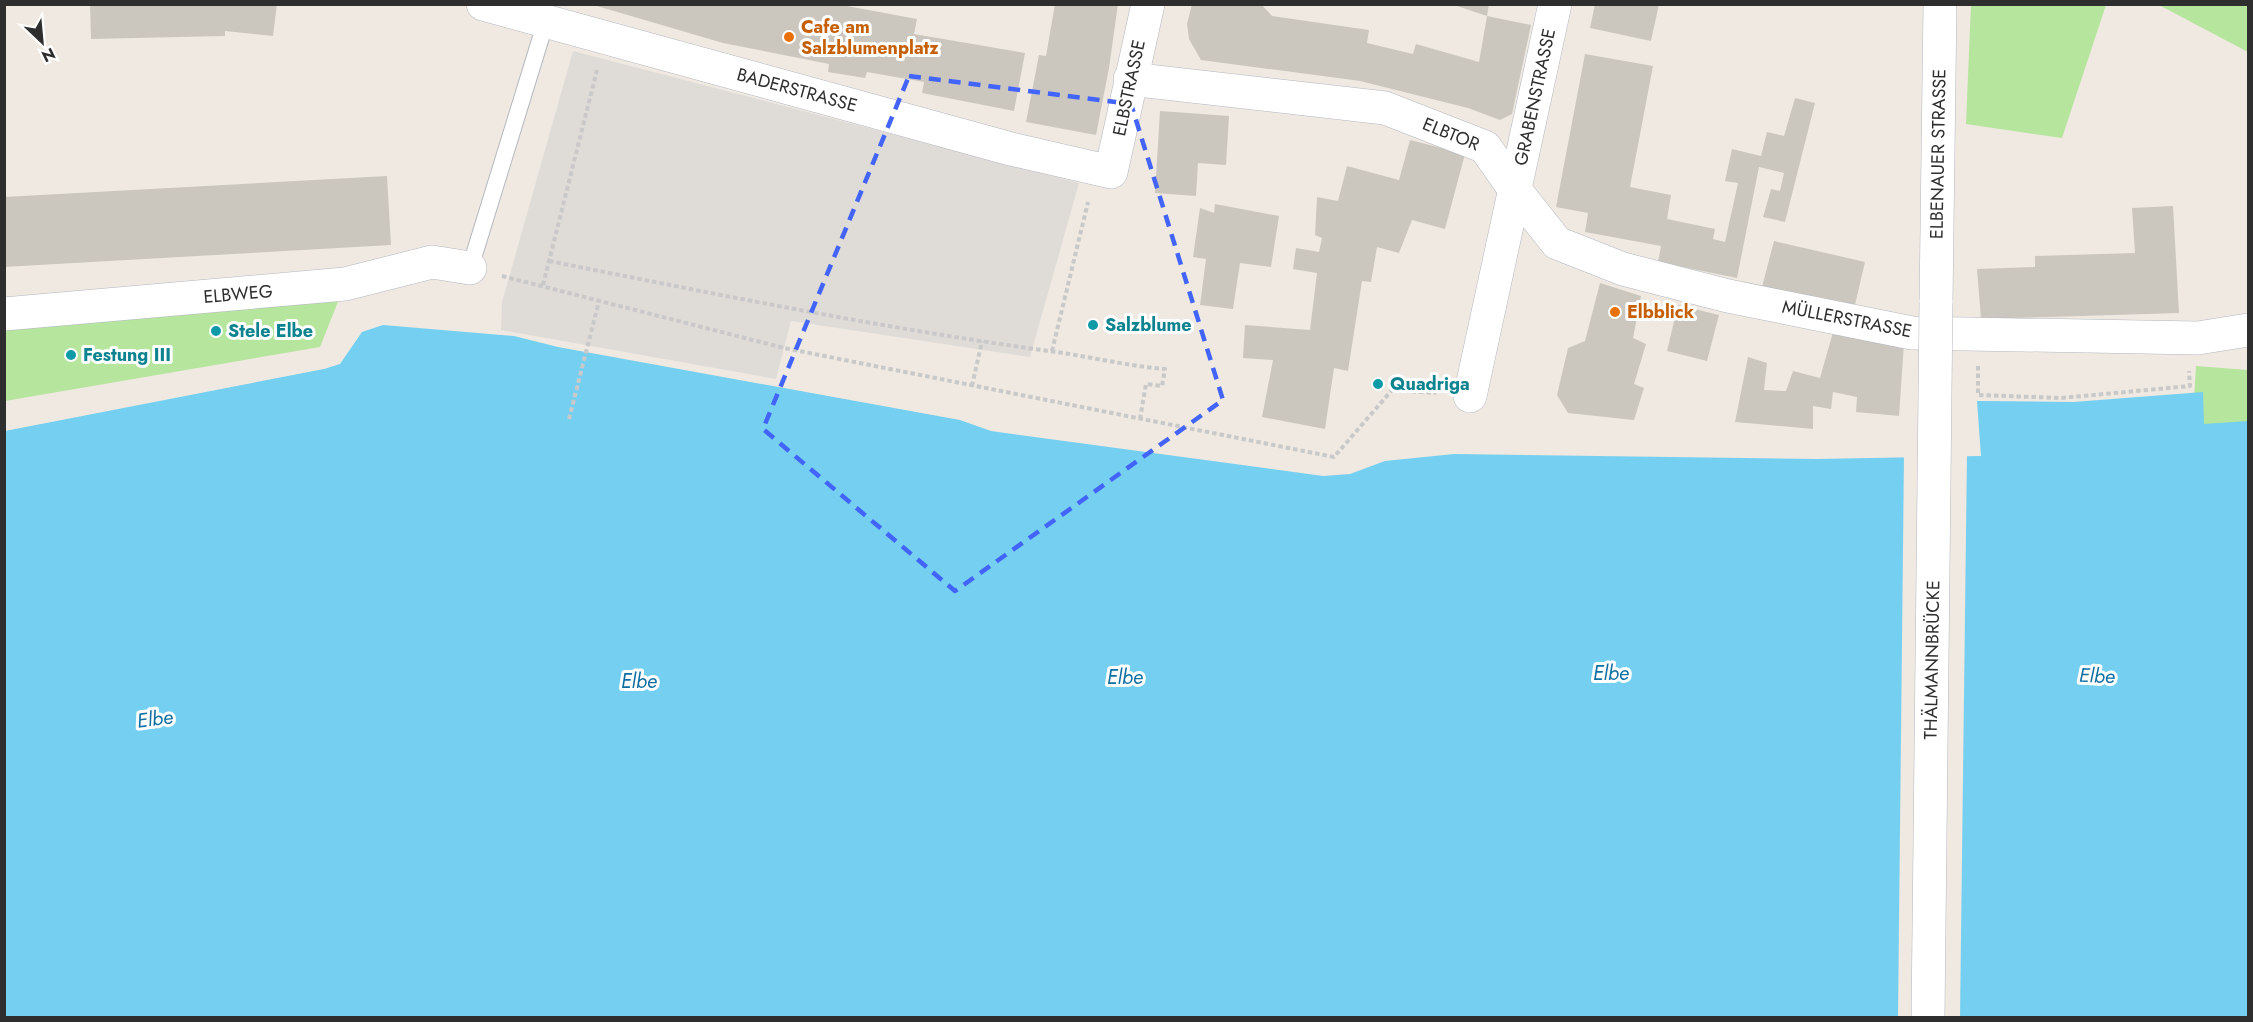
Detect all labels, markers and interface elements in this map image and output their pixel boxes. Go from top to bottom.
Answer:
north arrow [12,12,72,72]
place label: Cafe am Salzblumenplatz [801,14,939,61]
street label: GRABENSTRASSE [1508,26,1562,168]
marker: Cafe am Salzblumenplatz [782,30,796,44]
street label: ELBSTRASSE [1106,37,1152,139]
text: N [38,42,59,68]
street label: BADERSTRASSE [734,61,860,119]
street label: ELBENAUER STRASSE [1924,69,1952,239]
street label: ELBTOR [1419,111,1483,157]
street label: ELBWEG [202,278,274,310]
street label: MÜLLERSTRASSE [1780,294,1914,344]
place label: Elbblick [1627,299,1695,325]
marker: Elbblick [1608,305,1622,319]
place label: Salzblume [1105,312,1192,338]
place label: Stele Elbe [228,318,313,344]
marker: Salzblume [1086,318,1100,332]
marker: Stele Elbe [209,324,223,338]
place label: Festung III [83,342,171,368]
marker: Festung III [64,348,78,362]
place label: Quadriga [1390,371,1470,397]
marker: Quadriga [1371,377,1385,391]
street label: THÄLMANNBRÜCKE [1918,580,1946,740]
water label: Elbe [1593,659,1629,688]
water label: Elbe [2078,661,2116,691]
water label: Elbe [1107,663,1143,692]
water label: Elbe [621,667,657,696]
water label: Elbe [135,702,175,736]

